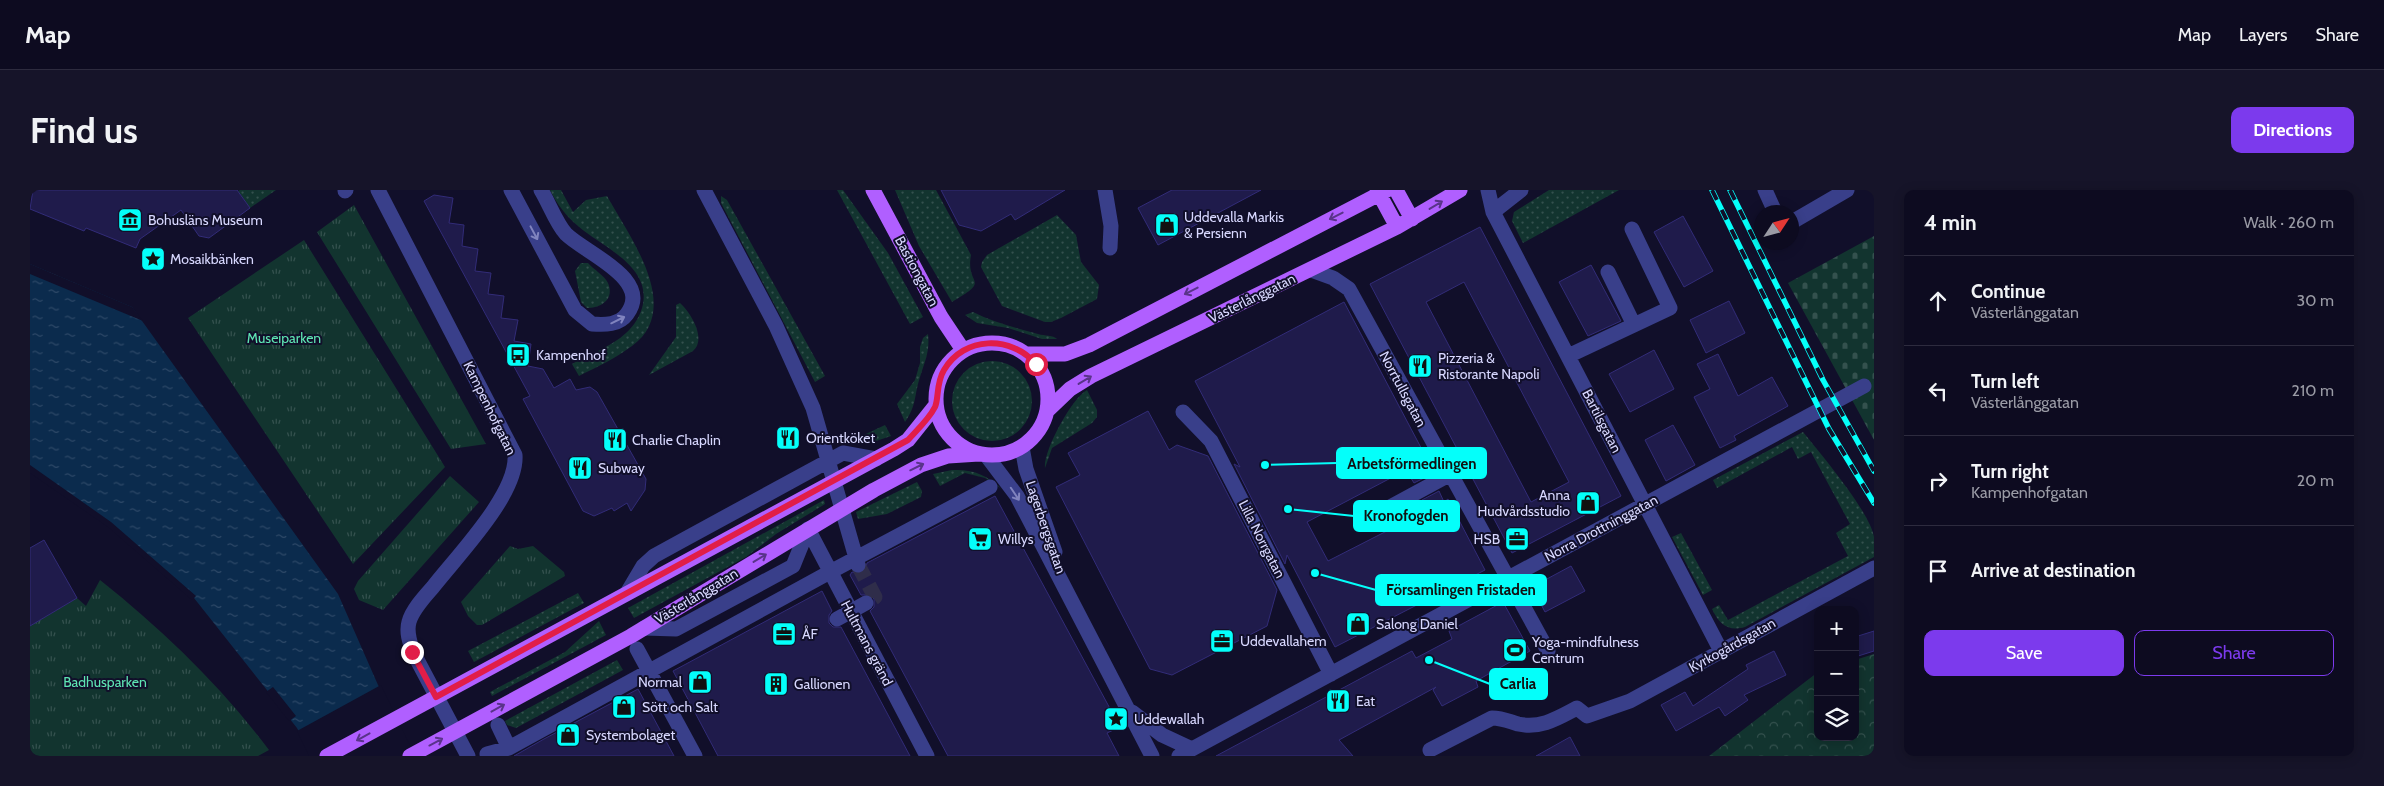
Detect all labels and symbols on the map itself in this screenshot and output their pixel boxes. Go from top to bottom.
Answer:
one-way arrow [1429,199,1443,209]
north arrow [1754,205,1799,250]
museum icon: Bohusläns Museum [117,207,143,233]
place label: Uddevalla Markis & Persienn [1184,208,1284,242]
place label: Bohusläns Museum [148,211,263,229]
one-way arrow [1328,211,1343,221]
shop icon: Uddevalla Markis & Persienn [1154,212,1180,238]
one-way arrow [530,225,539,240]
street label: Bastiongatan [891,233,943,309]
place icon: Mosaikbänken [140,246,166,272]
place label: Mosaikbänken [170,250,254,268]
street label: Västerlånggatan [1206,269,1299,327]
one-way arrow [1184,287,1199,296]
one-way arrow [610,315,625,325]
park label: Museiparken [247,329,321,347]
bus stop icon: Kampenhof [505,342,531,368]
place label: Kampenhof [536,346,606,364]
street label: Norrtullsgatan [1375,348,1431,430]
place label: Pizzeria & Ristorante Napoli [1438,349,1539,383]
route start [1025,353,1048,376]
restaurant icon: Pizzeria & Ristorante Napoli [1407,353,1433,379]
street label: Kampenhofgatan [459,358,521,458]
one-way arrow [1078,374,1092,384]
street label: Bartilsgatan [1578,386,1626,456]
restaurant icon: Orientköket [775,425,801,451]
restaurant icon: Charlie Chaplin [602,427,628,453]
place label: Orientköket [806,429,875,447]
place label: Charlie Chaplin [632,431,721,449]
callout: Arbetsförmedlingen [1337,448,1486,478]
restaurant icon: Subway [567,455,593,481]
text: Arbetsförmedlingen [1347,455,1477,473]
place label: Subway [598,459,645,477]
one-way arrow [909,462,924,471]
street label: Lagerbergsgatan [1022,478,1070,576]
place label: Anna Hudvårdsstudio [1478,486,1570,520]
one-way arrow [1010,487,1020,501]
street label: Norra Drottninggatan [1541,490,1661,565]
shop icon: Anna Hudvårdsstudio [1575,490,1601,516]
street label: Lilla Norrgatan [1235,497,1289,581]
callout: Kronofogden [1354,501,1459,531]
text: Kronofogden [1363,507,1449,525]
supermarket icon: Willys [967,526,993,552]
office icon: HSB [1504,526,1530,552]
place label: Willys [998,530,1034,548]
place label: HSB [1474,530,1500,548]
one-way arrow [753,552,767,562]
street label: Västerlånggatan [651,564,741,628]
callout: Församlingen Fristaden [1376,575,1546,605]
text: Församlingen Fristaden [1386,581,1536,599]
street label: Hultmans gränd [837,597,897,689]
shop icon: Salong Daniel [1345,611,1371,637]
street label: Kyrkogårdsgatan [1685,614,1779,676]
place label: Salong Daniel [1376,615,1459,633]
office icon: ÅF [771,621,797,647]
place label: ÅF [802,625,819,643]
office icon: Uddevallahem [1209,628,1235,654]
place label: Uddevallahem [1240,632,1327,650]
place label: Yoga-mindfulness Centrum [1531,633,1639,667]
sports icon: Yoga-mindfulness Centrum [1502,637,1528,663]
route end [401,641,424,664]
shop icon: Normal [687,669,713,695]
callout: Carlia [1490,669,1547,699]
building icon: Gallionen [763,671,789,697]
park label: Badhusparken [63,673,147,691]
place label: Normal [638,673,683,691]
place label: Gallionen [794,675,850,693]
text: Carlia [1500,675,1537,693]
restaurant icon: Eat [1325,688,1351,714]
place label: Eat [1356,692,1375,710]
shop icon: Sött och Salt [611,694,637,720]
place label: Sött och Salt [642,698,718,716]
one-way arrow [490,703,505,712]
place icon: Uddewallah [1103,706,1129,732]
place label: Uddewallah [1134,710,1204,728]
shop icon: Systembolaget [555,722,581,748]
place label: Systembolaget [586,726,676,744]
one-way arrow [356,732,371,742]
one-way arrow [428,737,443,746]

